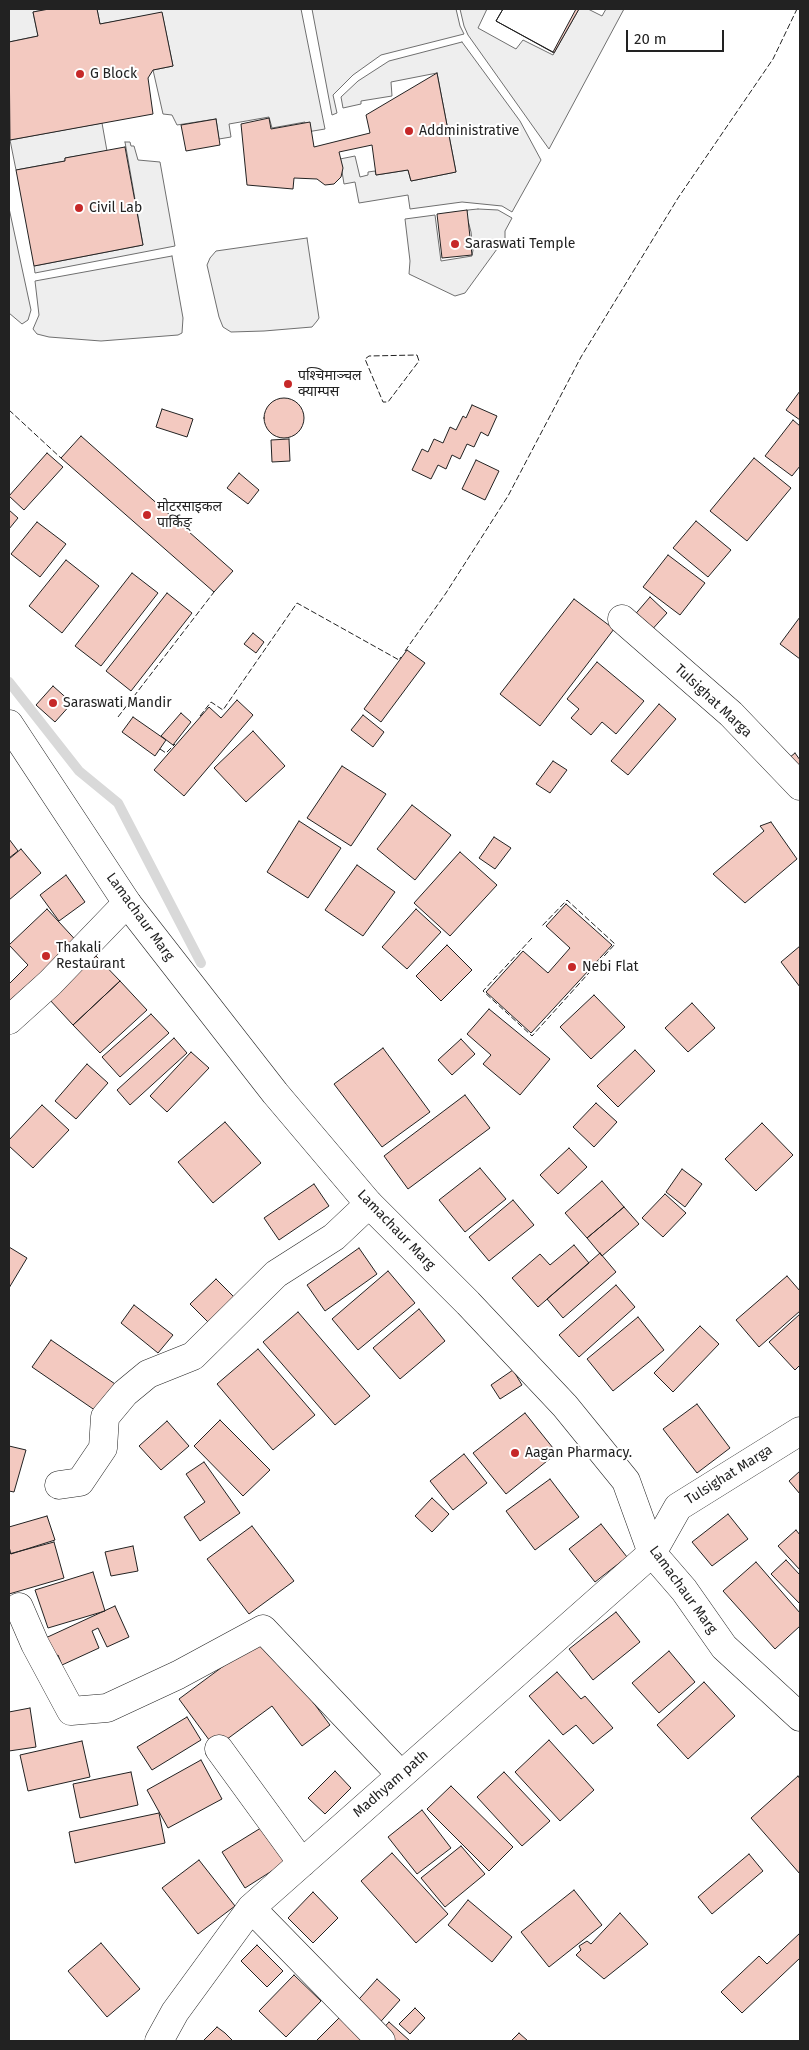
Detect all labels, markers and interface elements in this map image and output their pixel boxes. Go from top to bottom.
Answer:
scale bar [629,20,726,52]
text: 20 m [634,30,667,48]
place label: G Block [90,66,137,82]
marker: G Block [74,68,86,80]
place label: Addministrative [419,123,519,139]
marker: Addministrative [403,125,415,137]
place label: Civil Lab [89,200,142,216]
marker: Civil Lab [73,202,85,214]
place label: Saraswati Temple [465,236,575,252]
marker: Saraswati Temple [449,238,461,250]
place label: पश्‍चिमाञ्‍चल क्याम्पस [298,368,362,401]
marker: पश्‍चिमाञ्‍चल क्याम्पस [282,378,294,390]
place label: मोटरसाइकल पार्किङ् [157,499,222,532]
marker: मोटरसाइकल पार्किङ् [141,509,153,521]
street label: Tulsighat Marga [671,661,755,741]
place label: Saraswati Mandir [63,695,172,711]
marker: Saraswati Mandir [47,697,59,709]
street label: Lamachaur Marg [102,870,178,964]
place label: Thakali Restaurant [56,940,125,972]
marker: Thakali Restaurant [40,950,52,962]
place label: Nebi Flat [582,959,639,975]
marker: Nebi Flat [566,961,578,973]
street label: Lamachaur Marg [354,1186,438,1274]
street label: Tulsighat Marga [682,1441,776,1509]
place label: Aagan Pharmacy. [525,1445,632,1461]
marker: Aagan Pharmacy. [509,1447,521,1459]
street label: Lamachaur Marg [645,1543,721,1637]
street label: Madhyam path [350,1747,432,1821]

